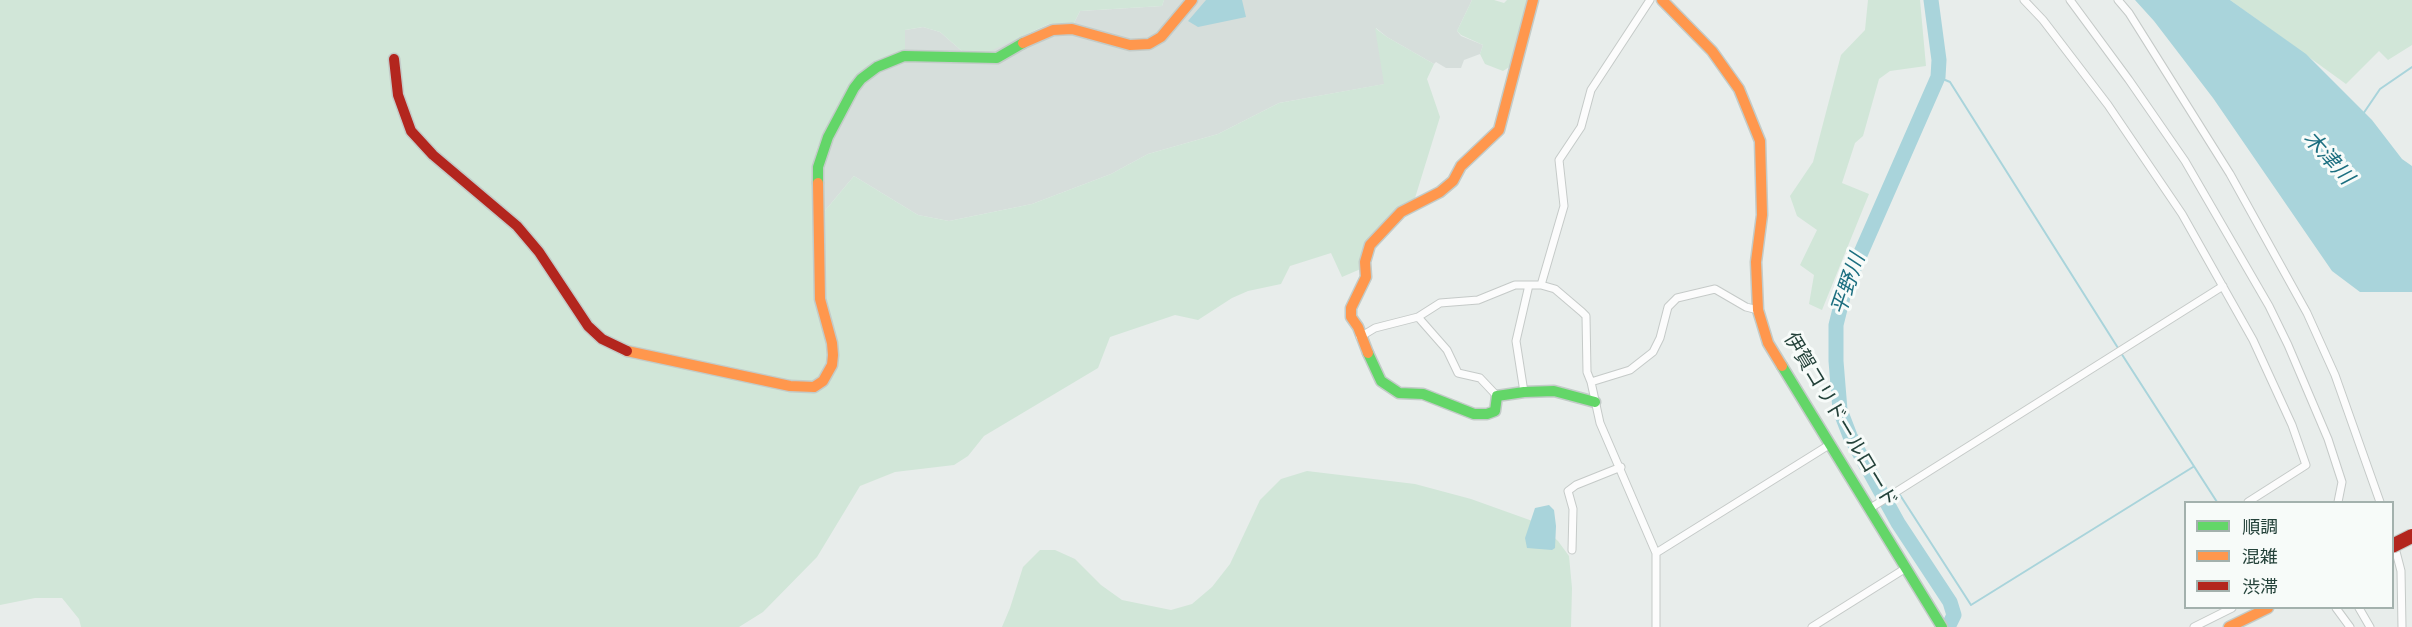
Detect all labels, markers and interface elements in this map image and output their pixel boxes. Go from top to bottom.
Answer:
water label: 木津川 [2297,127,2357,191]
water label: 平野川 [1828,251,1872,319]
street label: 伊賀コリドールロード [1777,329,1901,513]
legend [2184,501,2394,609]
text: 順調 [2242,515,2278,540]
text: 混雑 [2242,545,2278,570]
text: 渋滞 [2242,575,2278,600]

